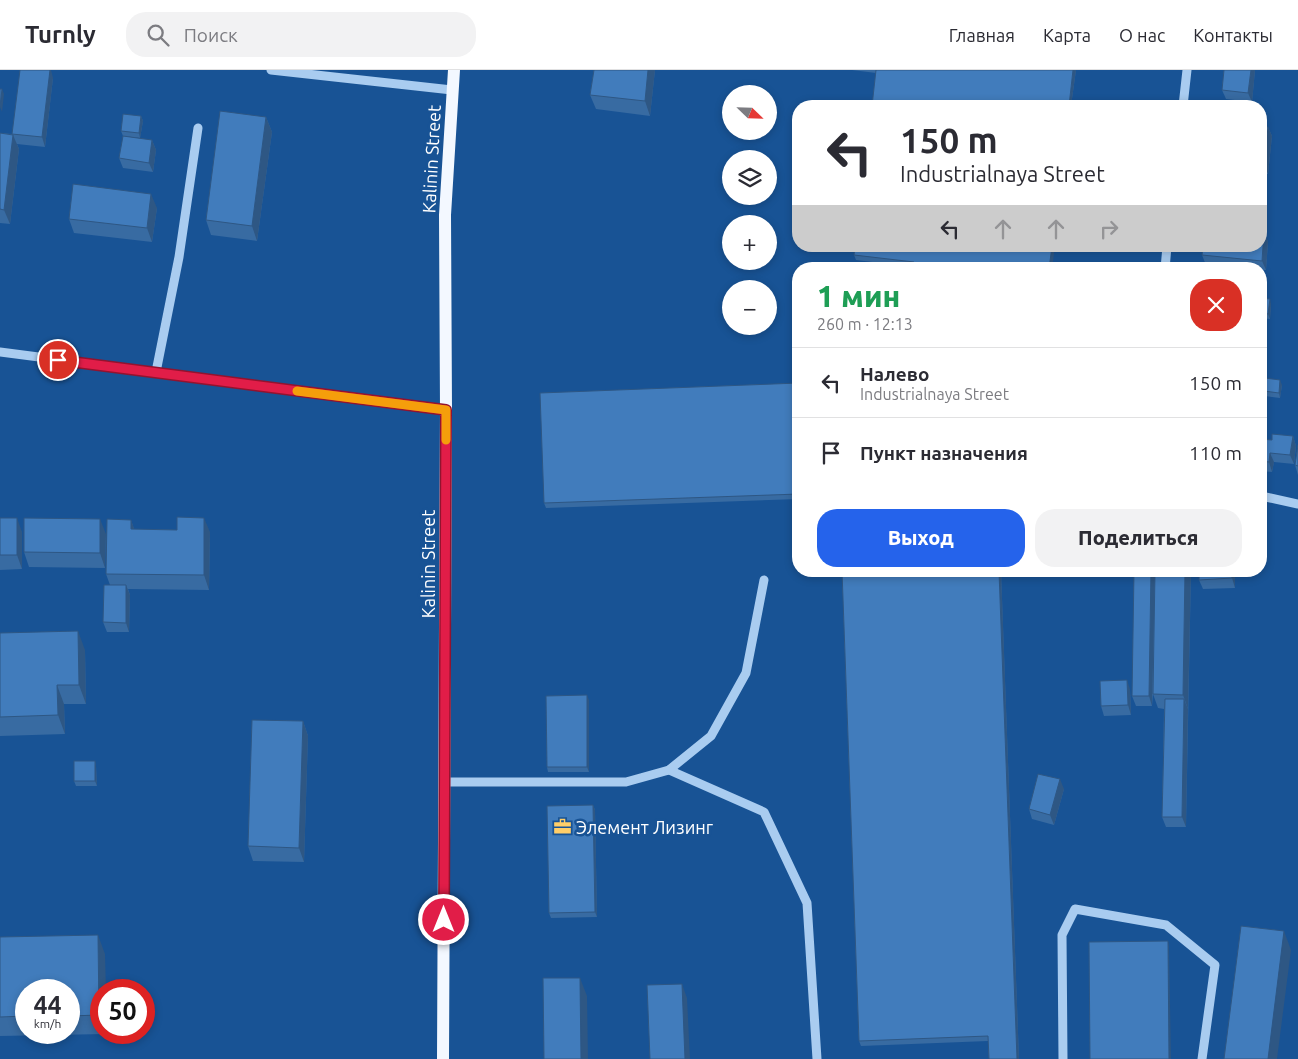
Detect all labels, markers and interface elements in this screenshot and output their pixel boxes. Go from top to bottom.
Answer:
search box [126,12,476,57]
text: Turnly [25,21,96,48]
icon: search [144,21,172,49]
text: Поиск [184,24,238,46]
text: Главная [949,25,1015,45]
text: Карта [1043,25,1091,45]
text: О нас [1119,25,1165,45]
text: Контакты [1193,25,1273,45]
north arrow [722,85,778,140]
map controls [722,85,777,335]
street label: Kalinin Street [418,104,444,214]
icon: left [817,120,882,185]
text: 150 m [900,120,998,160]
button: layers [722,150,777,205]
text: Industrialnaya Street [900,161,1105,186]
button: + [722,215,777,270]
icon: left [936,215,964,243]
icon: ahead [989,215,1017,243]
icon: ahead [1042,215,1070,243]
icon: right [1095,215,1123,243]
text: 1 мин [817,279,900,313]
button: close [1190,279,1242,331]
button: − [722,280,777,335]
text: 260 m · 12:13 [817,315,913,333]
pin [37,339,79,381]
icon: arrive [44,346,72,374]
text: Налево [860,363,929,385]
icon: left [817,369,845,397]
text: 150 m [1189,372,1242,394]
text: Industrialnaya Street [860,385,1009,403]
icon: arrive [817,439,845,467]
text: Пункт назначения [860,442,1028,464]
text: 110 m [1189,442,1242,464]
button: Выход [817,509,1025,567]
button: Поделиться [1035,509,1242,567]
street label: Kalinin Street [418,510,438,618]
office icon: Элемент Лизинг [552,817,572,837]
place label: Элемент Лизинг [576,817,713,837]
position arrow [417,893,469,945]
speed limit sign: 50 [90,979,155,1044]
text: 44 [33,991,62,1019]
text: km/h [34,1017,61,1030]

